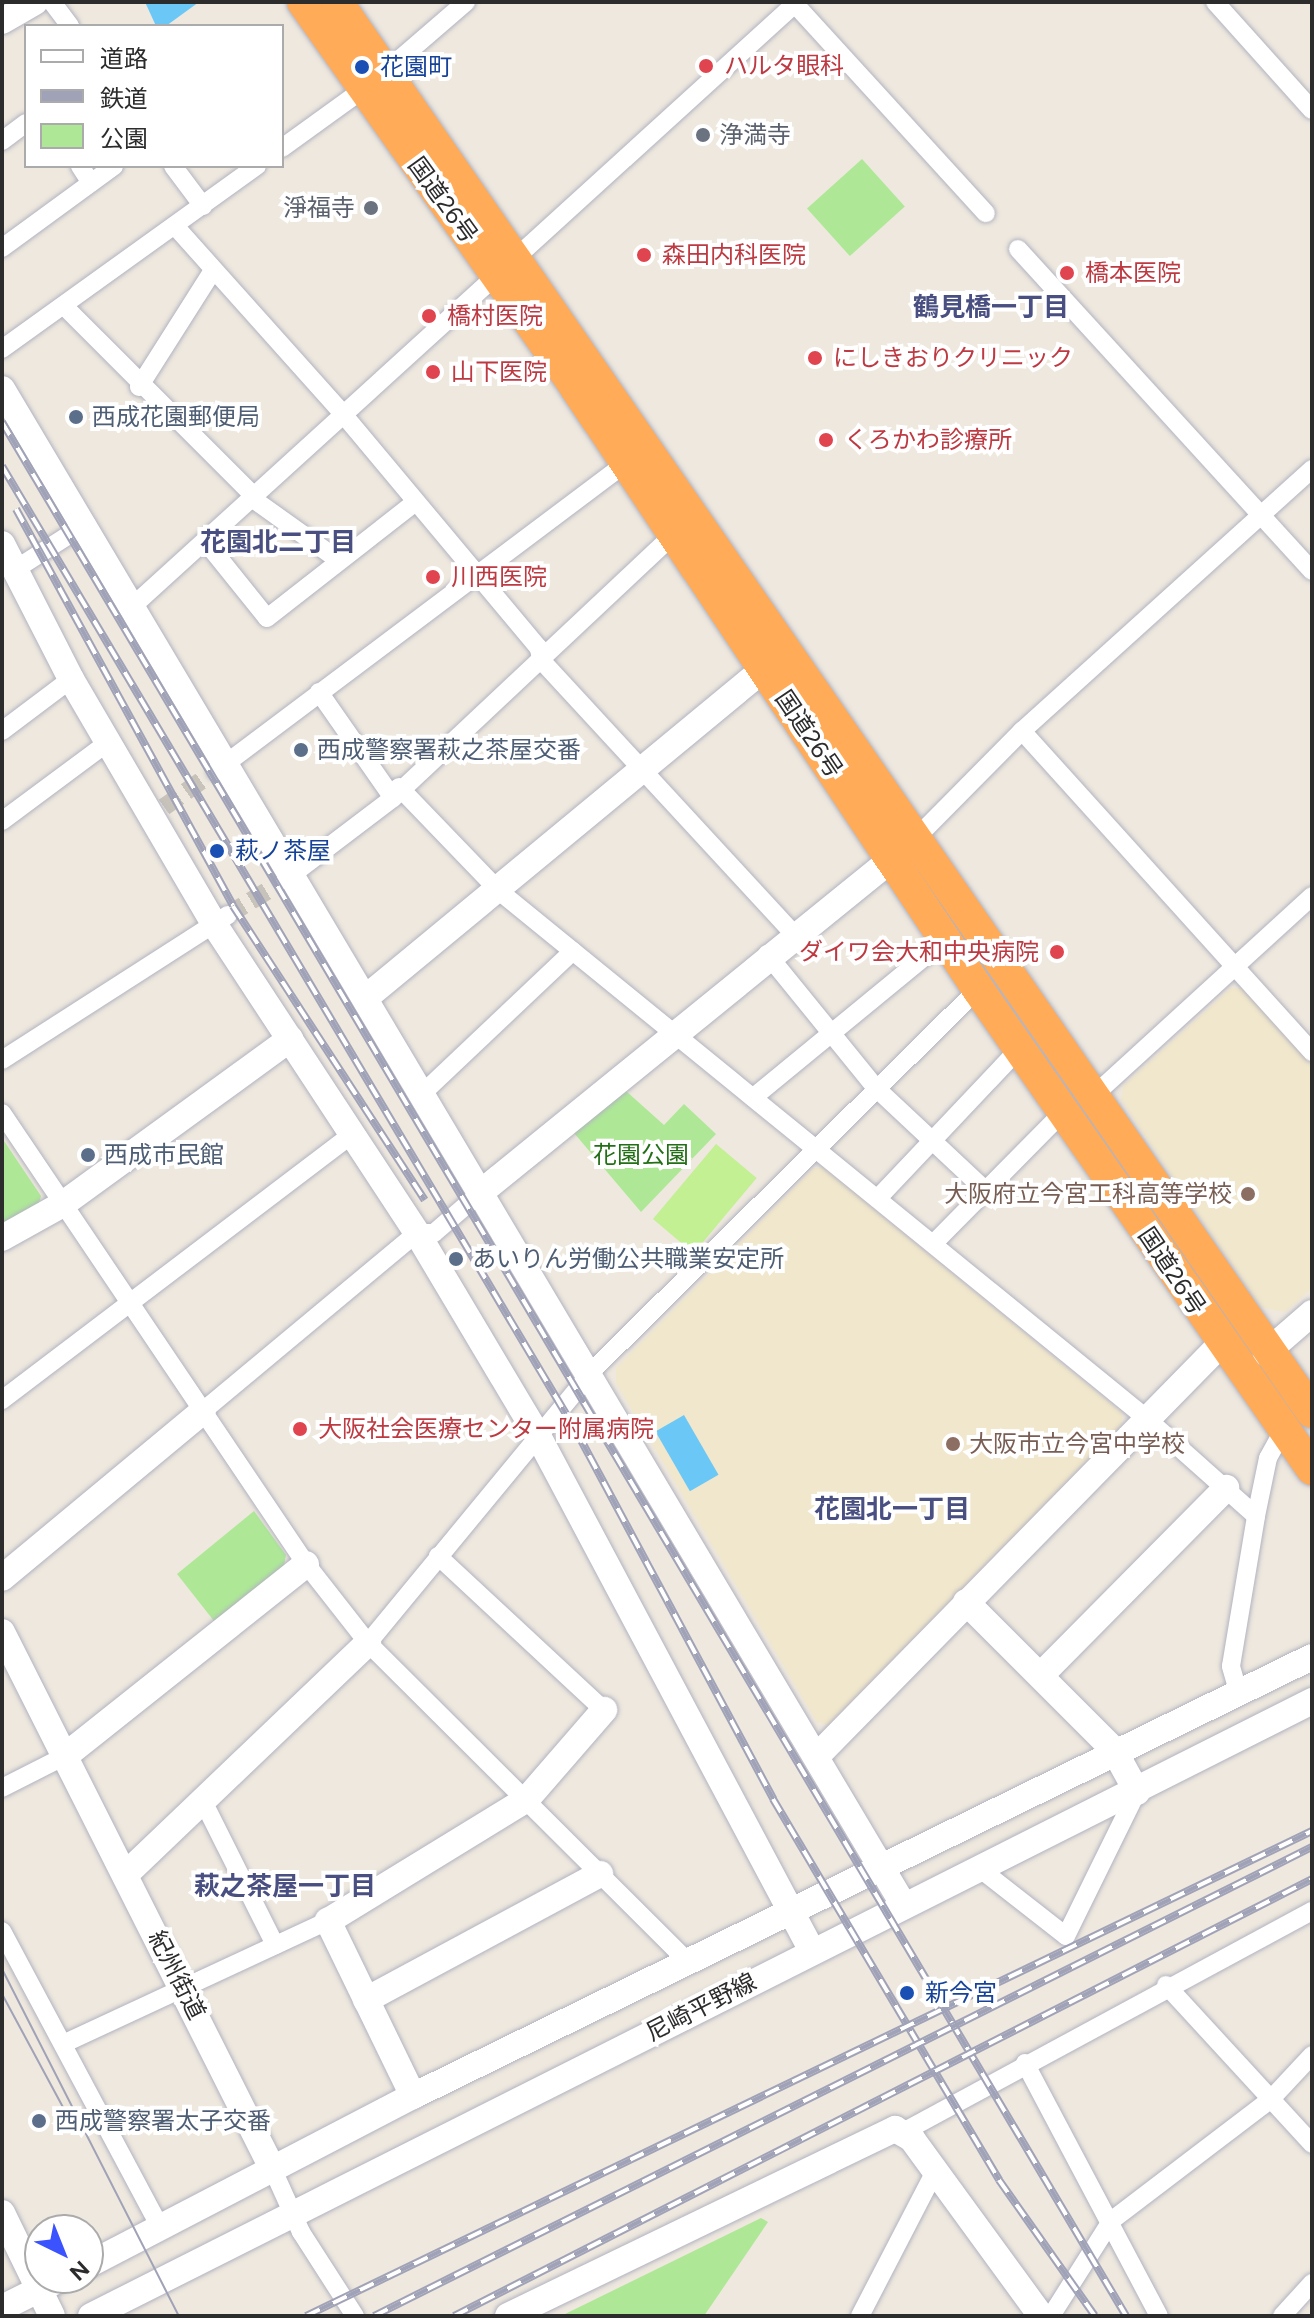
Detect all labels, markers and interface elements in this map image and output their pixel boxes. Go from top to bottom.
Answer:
legend [24,24,284,168]
text: 道路 [100,44,148,73]
place label: ハルタ眼科 [724,52,844,80]
place label: 花園町 [380,53,452,81]
marker: ハルタ眼科 [695,55,717,77]
marker: 花園町 [351,56,373,78]
text: 鉄道 [100,84,148,113]
place label: 浄満寺 [719,121,791,149]
text: 公園 [100,124,148,153]
marker: 浄満寺 [694,126,712,144]
street label: 国道26号 [402,151,484,249]
place label: 淨福寺 [283,194,355,222]
marker: 淨福寺 [362,199,380,217]
place label: 森田内科医院 [662,241,806,269]
marker: 森田内科医院 [633,244,655,266]
place label: 橋本医院 [1085,259,1181,287]
marker: 橋本医院 [1056,262,1078,284]
district label: 鶴見橋一丁目 [913,292,1069,324]
place label: 橋村医院 [447,302,543,330]
marker: 橋村医院 [418,305,440,327]
place label: にしきおりクリニック [833,344,1073,372]
marker: にしきおりクリニック [804,347,826,369]
place label: 山下医院 [451,358,547,386]
marker: 山下医院 [422,361,444,383]
place label: 西成花園郵便局 [92,403,260,431]
marker: 西成花園郵便局 [67,408,85,426]
place label: くろかわ診療所 [844,426,1012,454]
marker: くろかわ診療所 [815,429,837,451]
district label: 花園北二丁目 [200,527,356,559]
place label: 川西医院 [451,563,547,591]
marker: 川西医院 [422,566,444,588]
street label: 国道26号 [769,685,849,783]
place label: 西成警察署萩之茶屋交番 [317,736,581,764]
marker: 西成警察署萩之茶屋交番 [292,741,310,759]
place label: 萩ノ茶屋 [235,837,331,865]
marker: 萩ノ茶屋 [206,840,228,862]
place label: ダイワ会大和中央病院 [799,938,1039,966]
marker: ダイワ会大和中央病院 [1046,941,1068,963]
place label: 西成市民館 [104,1141,224,1169]
park label: 花園公園 [593,1141,689,1169]
marker: 西成市民館 [79,1146,97,1164]
place label: 大阪府立今宮工科高等学校 [944,1180,1232,1208]
marker: 大阪府立今宮工科高等学校 [1239,1185,1257,1203]
street label: 国道26号 [1132,1222,1212,1320]
place label: あいりん労働公共職業安定所 [472,1245,784,1273]
marker: あいりん労働公共職業安定所 [447,1250,465,1268]
place label: 大阪社会医療センター附属病院 [318,1415,654,1443]
marker: 大阪社会医療センター附属病院 [289,1418,311,1440]
place label: 大阪市立今宮中学校 [969,1430,1185,1458]
marker: 大阪市立今宮中学校 [944,1435,962,1453]
district label: 花園北一丁目 [814,1494,970,1526]
district label: 萩之茶屋一丁目 [194,1871,376,1903]
street label: 紀州街道 [142,1926,212,2024]
street label: 尼崎平野線 [641,1967,761,2047]
place label: 新今宮 [925,1979,997,2007]
marker: 新今宮 [896,1982,918,2004]
place label: 西成警察署太子交番 [55,2107,271,2135]
marker: 西成警察署太子交番 [30,2112,48,2130]
north arrow [24,2214,104,2294]
text: N [64,2255,95,2286]

